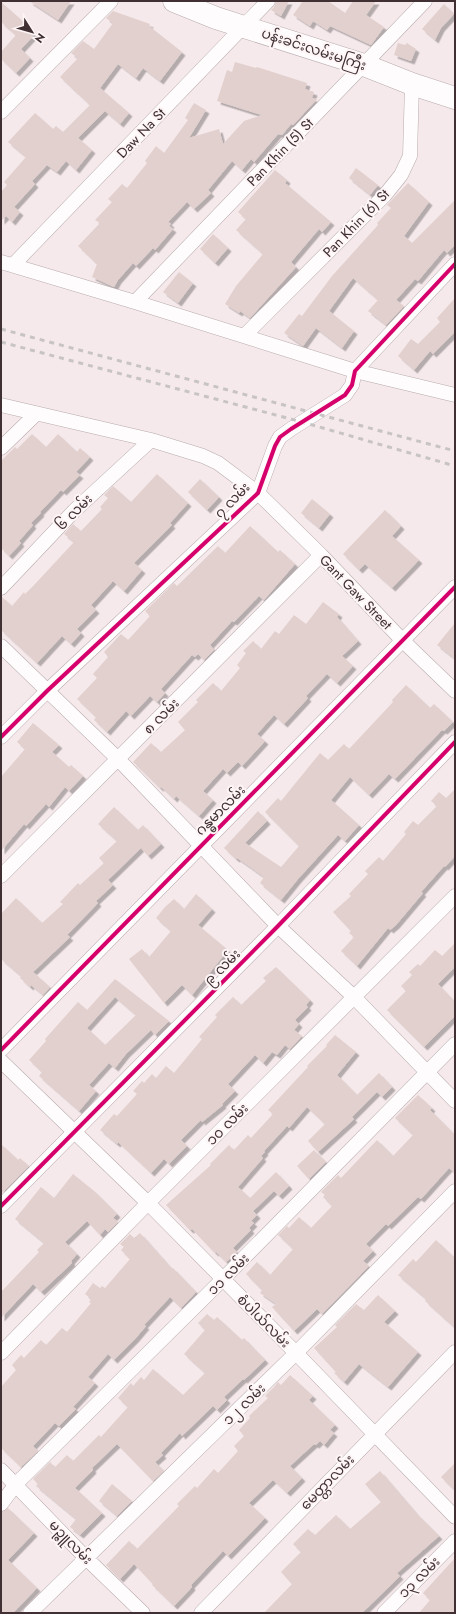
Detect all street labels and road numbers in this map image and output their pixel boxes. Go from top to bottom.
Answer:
street label: ပန်းခင်းလမ်းမကြီး [258,23,369,77]
street label: Daw Na St [112,103,170,163]
street label: Pan Khin (5) St [242,113,318,191]
street label: Pan Khin (6) St [318,184,394,262]
street label: ၇ လမ်း [210,477,256,524]
street label: ၆ လမ်း [51,489,97,535]
street label: Gant Gaw Street [315,550,397,634]
street label: ၈ လမ်း [139,694,183,738]
street label: ဂန္ဓမာလမ်း [190,780,251,841]
street label: ၉ လမ်း [199,944,246,991]
street label: ၁၀ လမ်း [201,1098,253,1150]
street label: ၁၁ လမ်း [203,1249,253,1299]
street label: စံပါယ်လမ်း [233,1290,295,1352]
street label: ၁၂ လမ်း [218,1379,271,1431]
street label: မေတ္တာလမ်း [295,1450,360,1516]
street label: မဉ္ဇူလမ်း [43,1515,97,1570]
street label: ၁၃ လမ်း [394,1552,446,1604]

